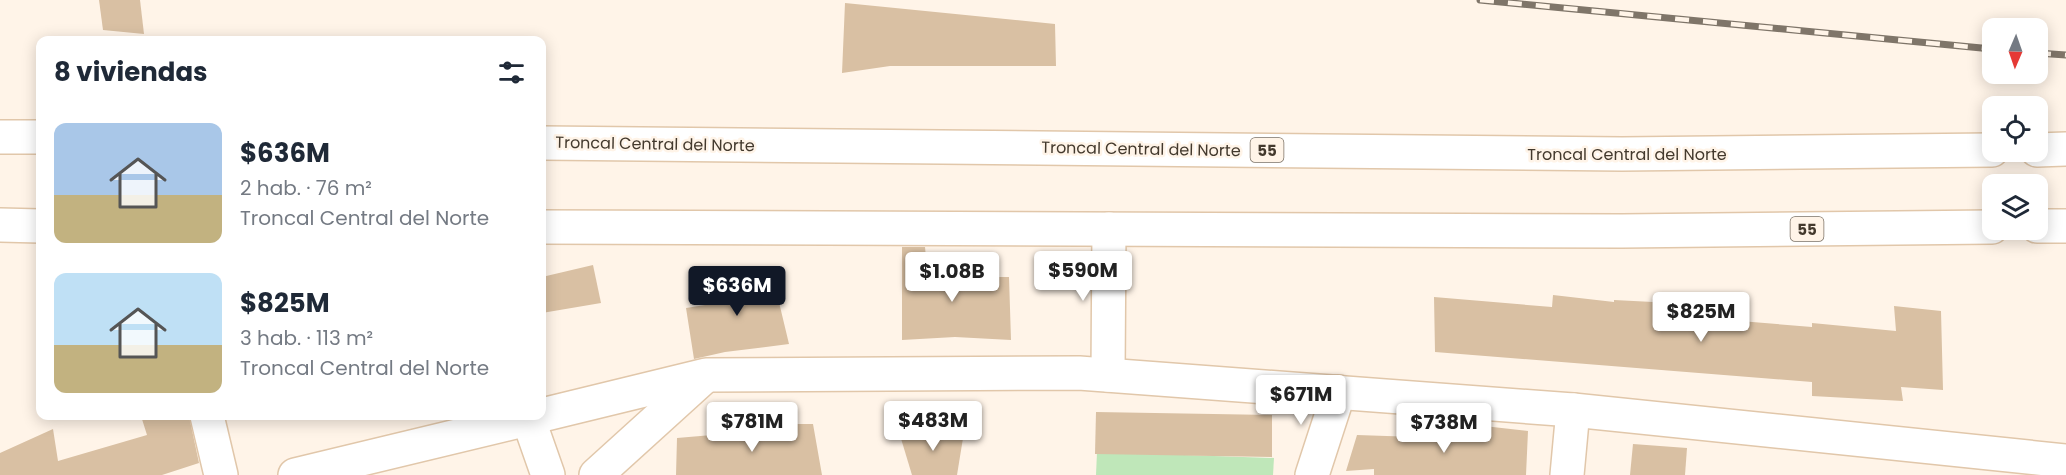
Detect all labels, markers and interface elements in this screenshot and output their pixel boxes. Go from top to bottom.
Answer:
north arrow [1982,18,2048,84]
map controls [1982,18,2048,240]
text: 8 viviendas [54,54,208,90]
icon: filters [495,56,528,89]
button: locate [1982,96,2048,162]
street label: Troncal Central del Norte [555,131,755,157]
text: $636M [240,135,330,171]
street label: Troncal Central del Norte [1041,136,1241,162]
road number: 55 [1250,138,1284,162]
street label: Troncal Central del Norte [1527,143,1727,166]
icon: home [102,147,174,219]
text: 2 hab. · 76 m² [240,174,372,202]
button: layers [1982,174,2048,240]
text: Troncal Central del Norte [240,204,489,232]
road number: 55 [1790,217,1824,241]
pin: $590M [1041,251,1125,302]
pin: $1.08B [903,252,1001,303]
text: $590M [1048,256,1118,284]
text: $1.08B [919,257,985,285]
pin: $636M [695,266,779,317]
text: $636M [702,271,772,299]
text: $825M [240,285,330,321]
pin: $825M [1659,292,1743,343]
icon: home [102,297,174,369]
text: $825M [1667,297,1735,325]
text: 3 hab. · 113 m² [240,324,373,352]
text: Troncal Central del Norte [240,354,489,382]
pin: $671M [1259,375,1343,426]
text: $671M [1270,380,1332,408]
pin: $483M [891,401,975,452]
pin: $781M [710,402,794,453]
pin: $738M [1402,403,1486,454]
text: $483M [898,406,968,434]
text: $781M [721,407,783,435]
text: $738M [1410,408,1478,436]

